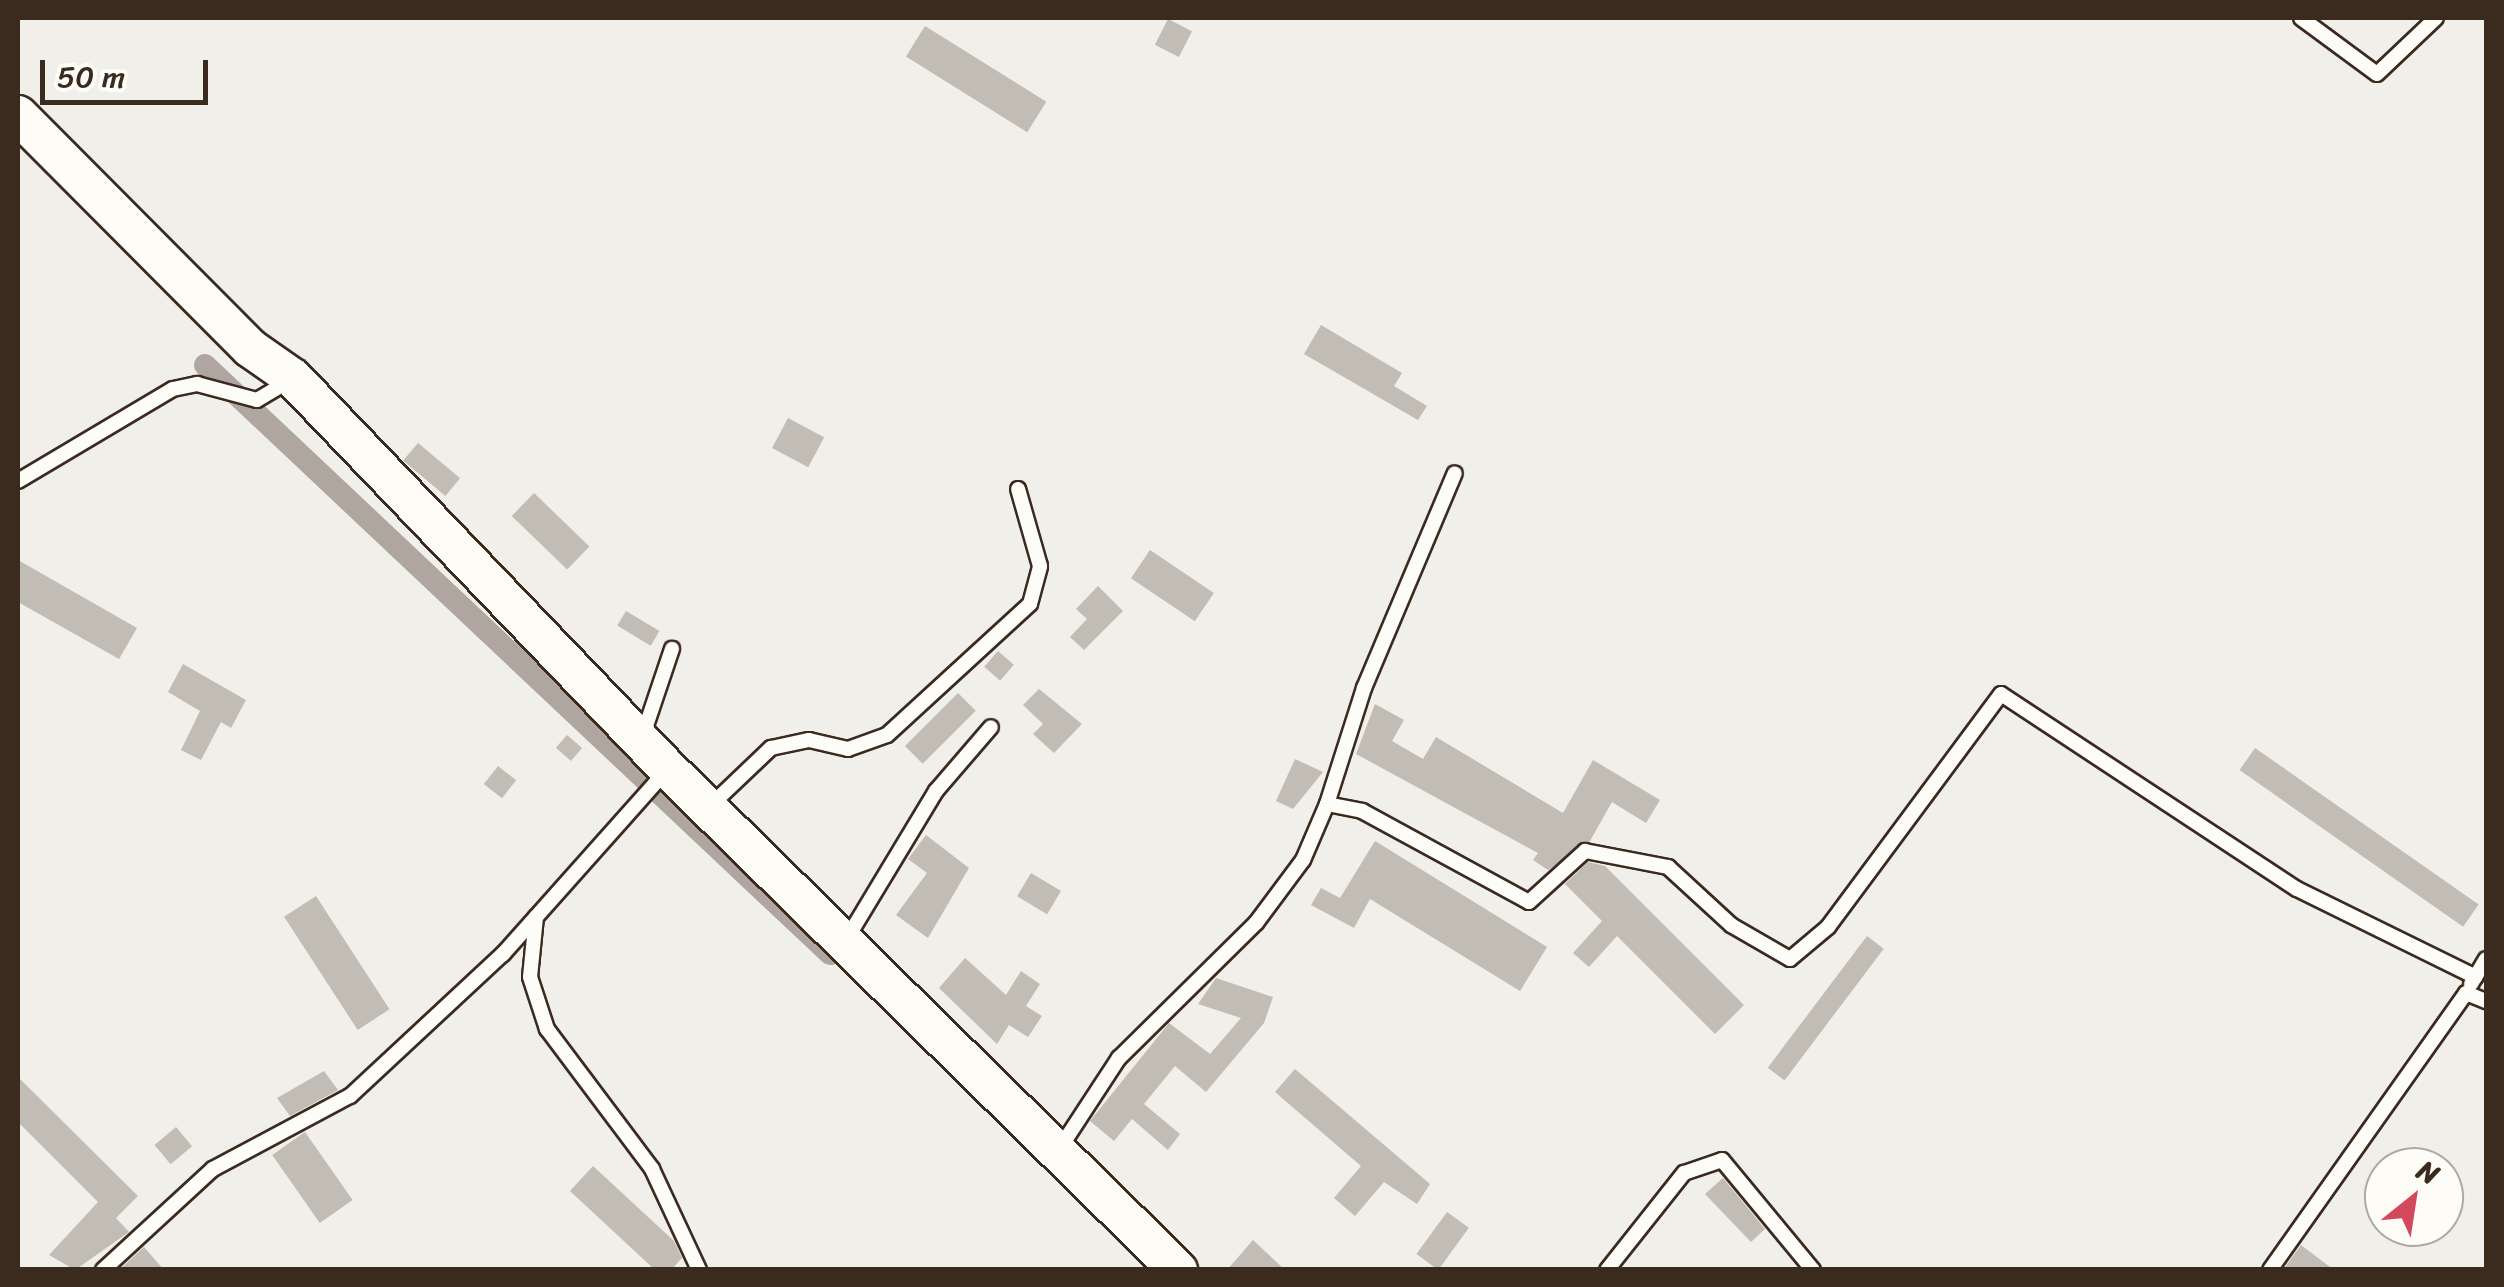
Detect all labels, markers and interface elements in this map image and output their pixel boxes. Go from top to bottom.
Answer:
scale bar [45,40,212,102]
text: 50 m [57,50,125,104]
text: N [2408,1146,2449,1198]
north arrow [2364,1147,2464,1247]

